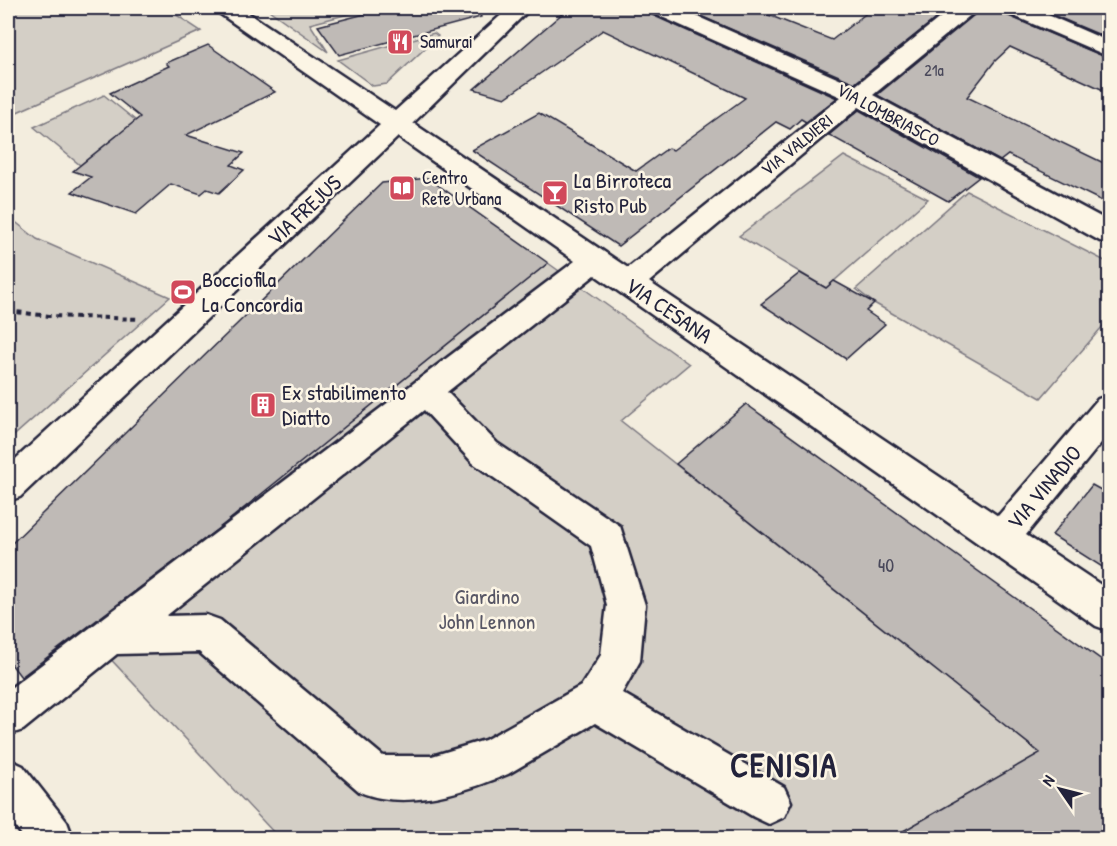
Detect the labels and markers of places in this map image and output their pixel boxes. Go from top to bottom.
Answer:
restaurant icon: Samurai [385,27,415,57]
place label: Samurai [420,29,473,54]
place label: Centro Rete Urbana [422,165,501,211]
place label: La Birroteca Risto Pub [574,165,672,220]
library icon: Centro Rete Urbana [387,173,417,203]
bar icon: La Birroteca Risto Pub [540,178,570,208]
place label: Bocciofila La Concordia [202,264,303,319]
sports icon: Bocciofila La Concordia [168,277,198,307]
place label: Ex stabilimento Diatto [282,377,406,432]
building icon: Ex stabilimento Diatto [248,390,278,420]

